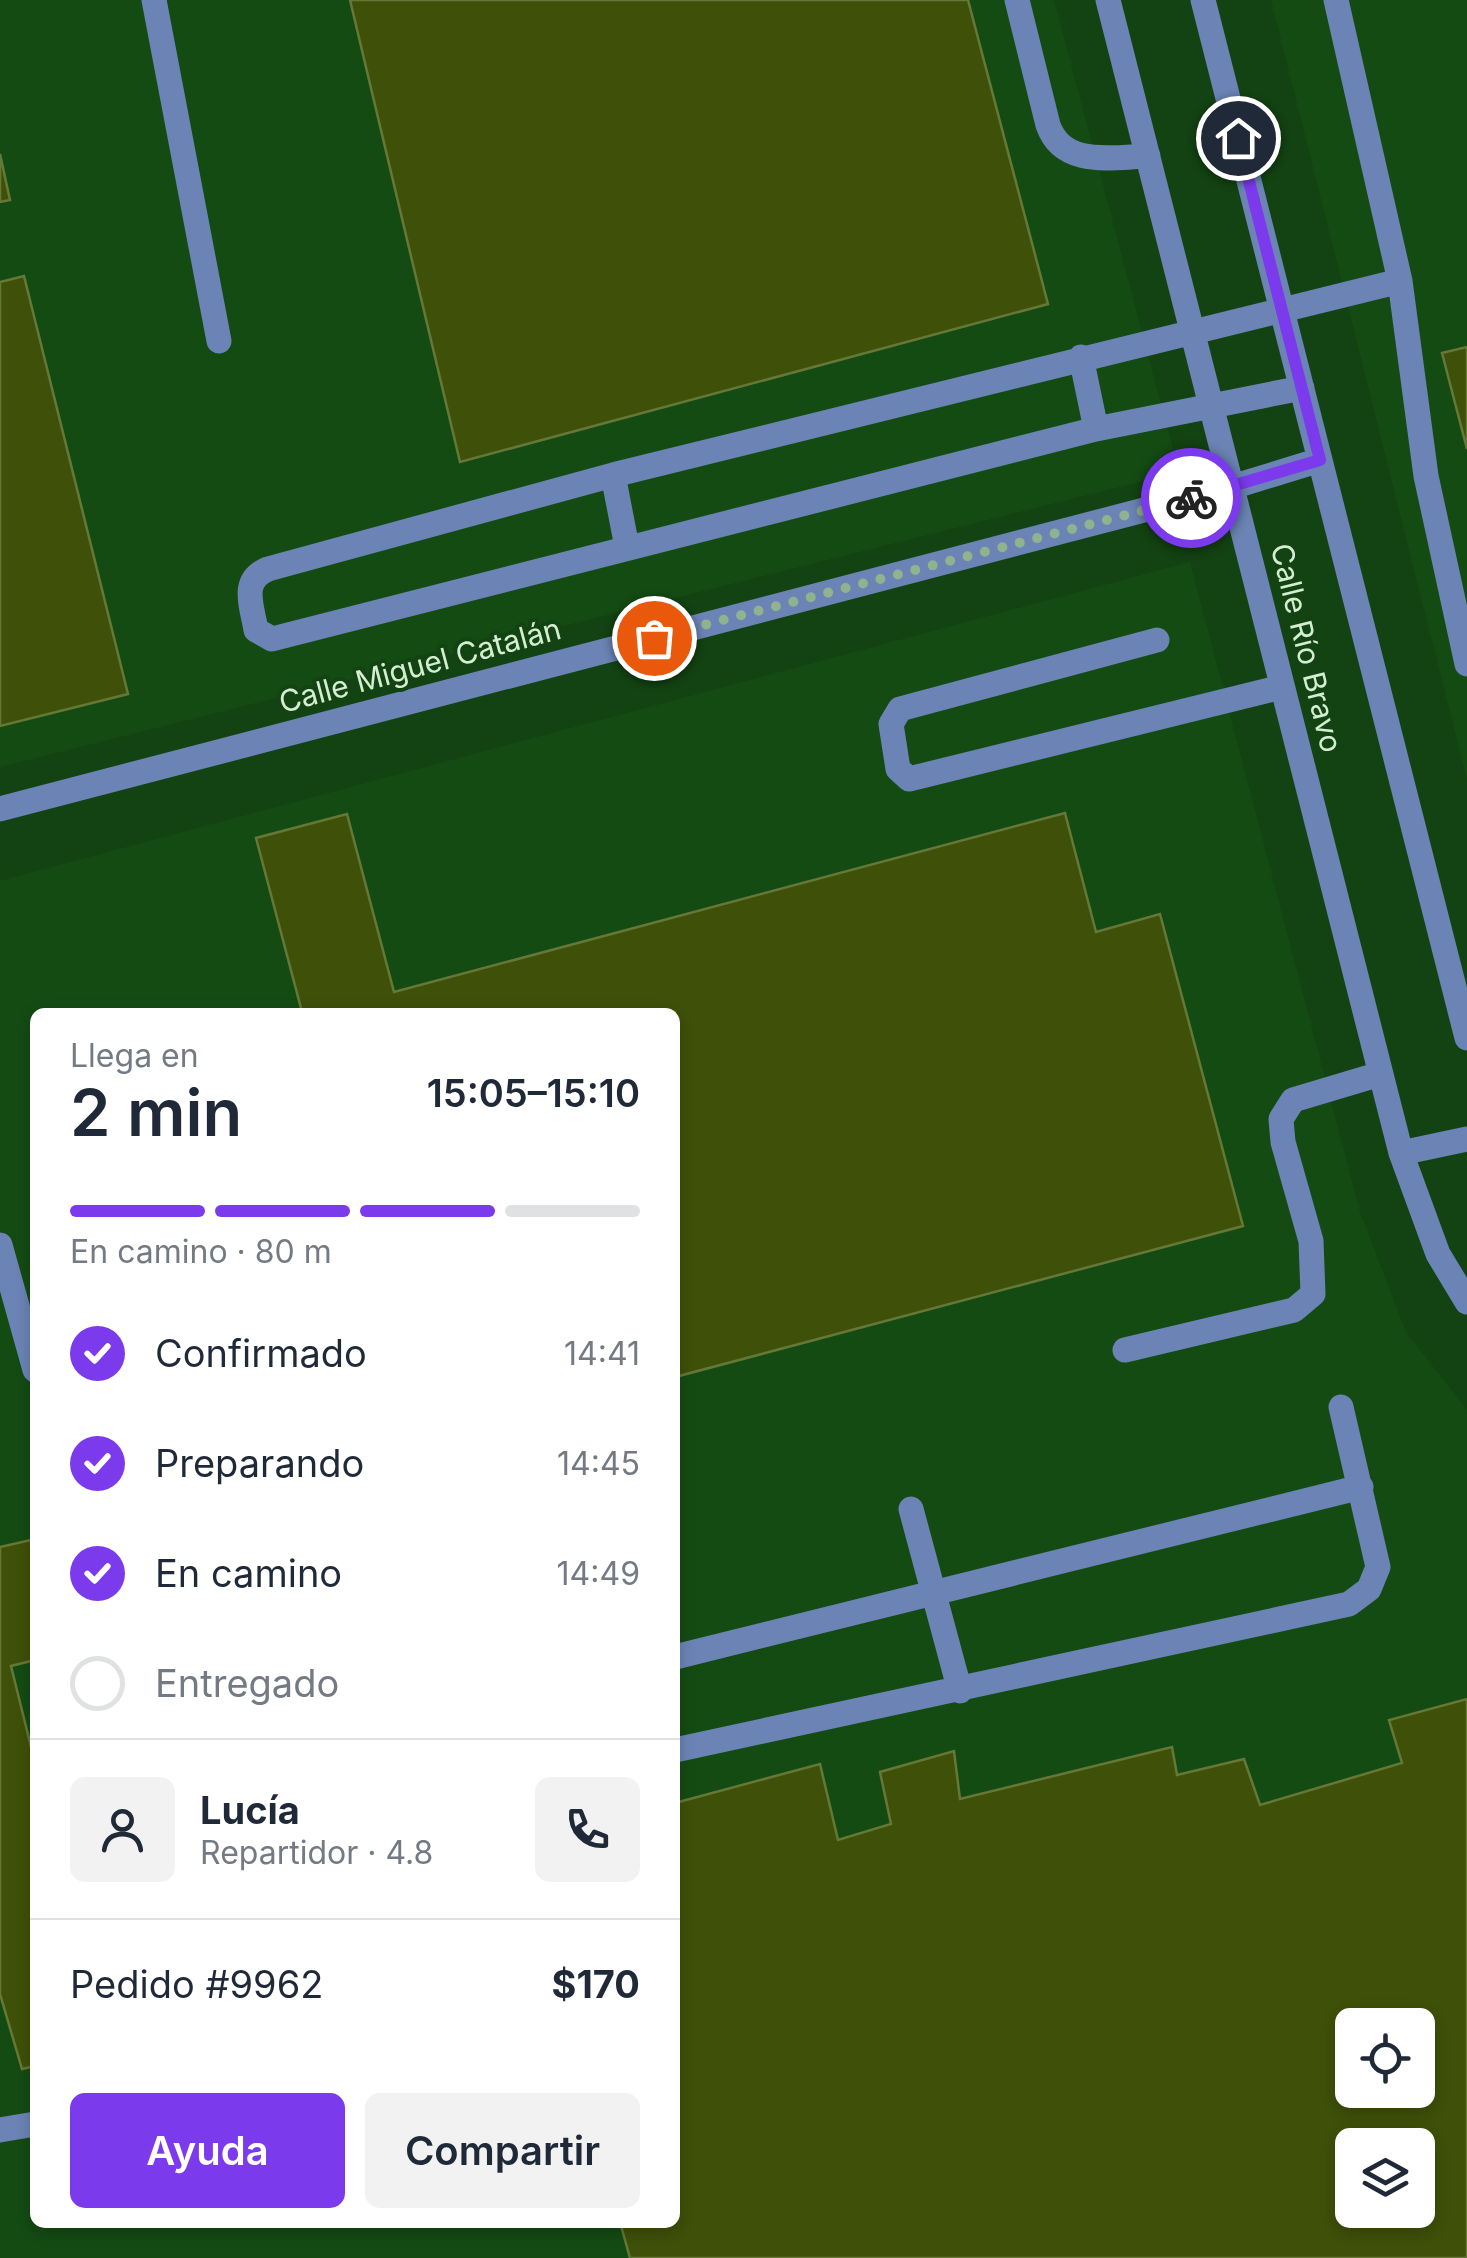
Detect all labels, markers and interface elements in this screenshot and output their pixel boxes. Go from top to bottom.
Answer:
pin [1196,96,1281,181]
icon: home [1211,111,1266,166]
courier [1141,448,1241,548]
icon: bike [1164,471,1219,526]
street label: Calle Río Bravo [1264,540,1350,756]
pin [612,596,697,681]
street label: Calle Miguel Catalán [275,610,565,720]
icon: bag [627,611,682,666]
text: Llega en [70,1036,199,1075]
text: 15:05–15:10 [427,1070,640,1116]
text: 2 min [70,1073,242,1152]
text: En camino · 80 m [70,1232,332,1271]
icon: check [70,1326,125,1381]
text: Confirmado [155,1330,367,1376]
text: 14:41 [564,1334,640,1373]
icon: check [70,1436,125,1491]
text: Preparando [155,1440,364,1486]
text: 14:45 [557,1444,640,1483]
icon: check [70,1546,125,1601]
text: En camino [155,1550,342,1596]
text: 14:49 [557,1554,640,1593]
text: Entregado [155,1660,339,1706]
button: person [70,1777,175,1882]
button: phone [535,1777,640,1882]
text: Lucía [200,1787,300,1833]
text: Repartidor · 4.8 [200,1833,433,1872]
text: Pedido #9962 [70,1961,323,2007]
text: $170 [552,1961,640,2007]
map controls [1335,2008,1435,2228]
button: locate [1335,2008,1435,2108]
button: Ayuda [70,2093,345,2208]
button: Compartir [365,2093,640,2208]
button: layers [1335,2128,1435,2228]

